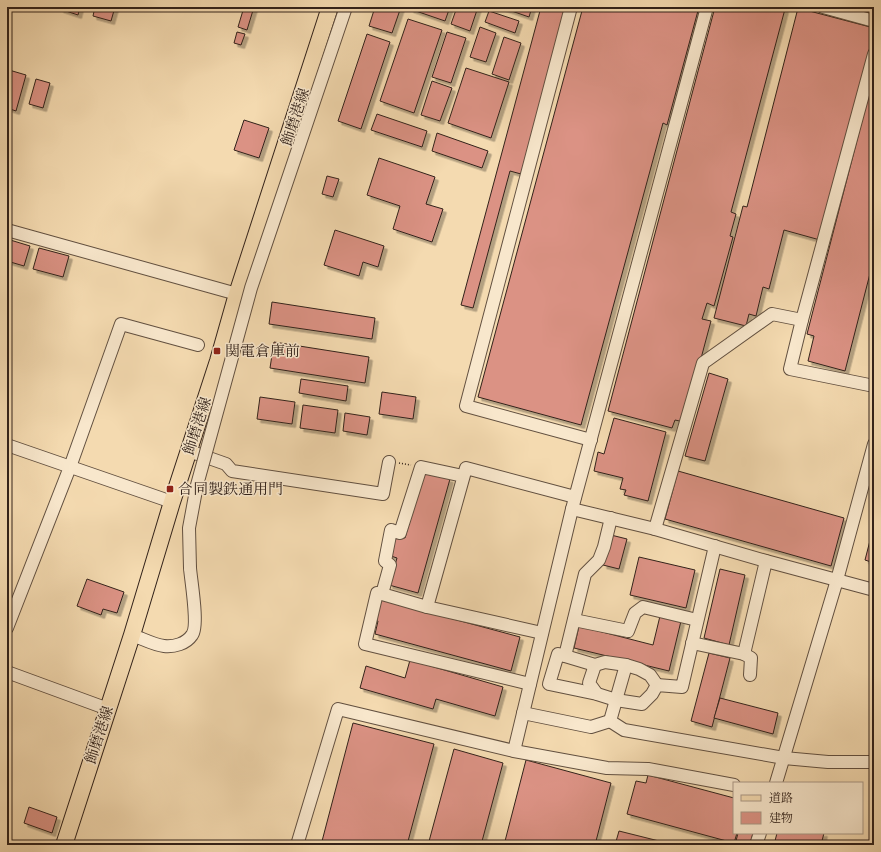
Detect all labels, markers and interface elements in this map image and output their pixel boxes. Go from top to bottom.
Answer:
street label: 飾磨港線 [276,85,314,149]
place label: 関電倉庫前 [225,341,300,361]
marker: 関電倉庫前 [212,346,222,356]
street label: 飾磨港線 [178,394,216,458]
place label: 合同製鉄通用門 [178,479,283,499]
marker: 合同製鉄通用門 [165,484,175,494]
street label: 飾磨港線 [80,703,118,767]
legend [733,782,863,834]
text: 道路 [769,790,793,806]
text: 建物 [769,810,793,826]

